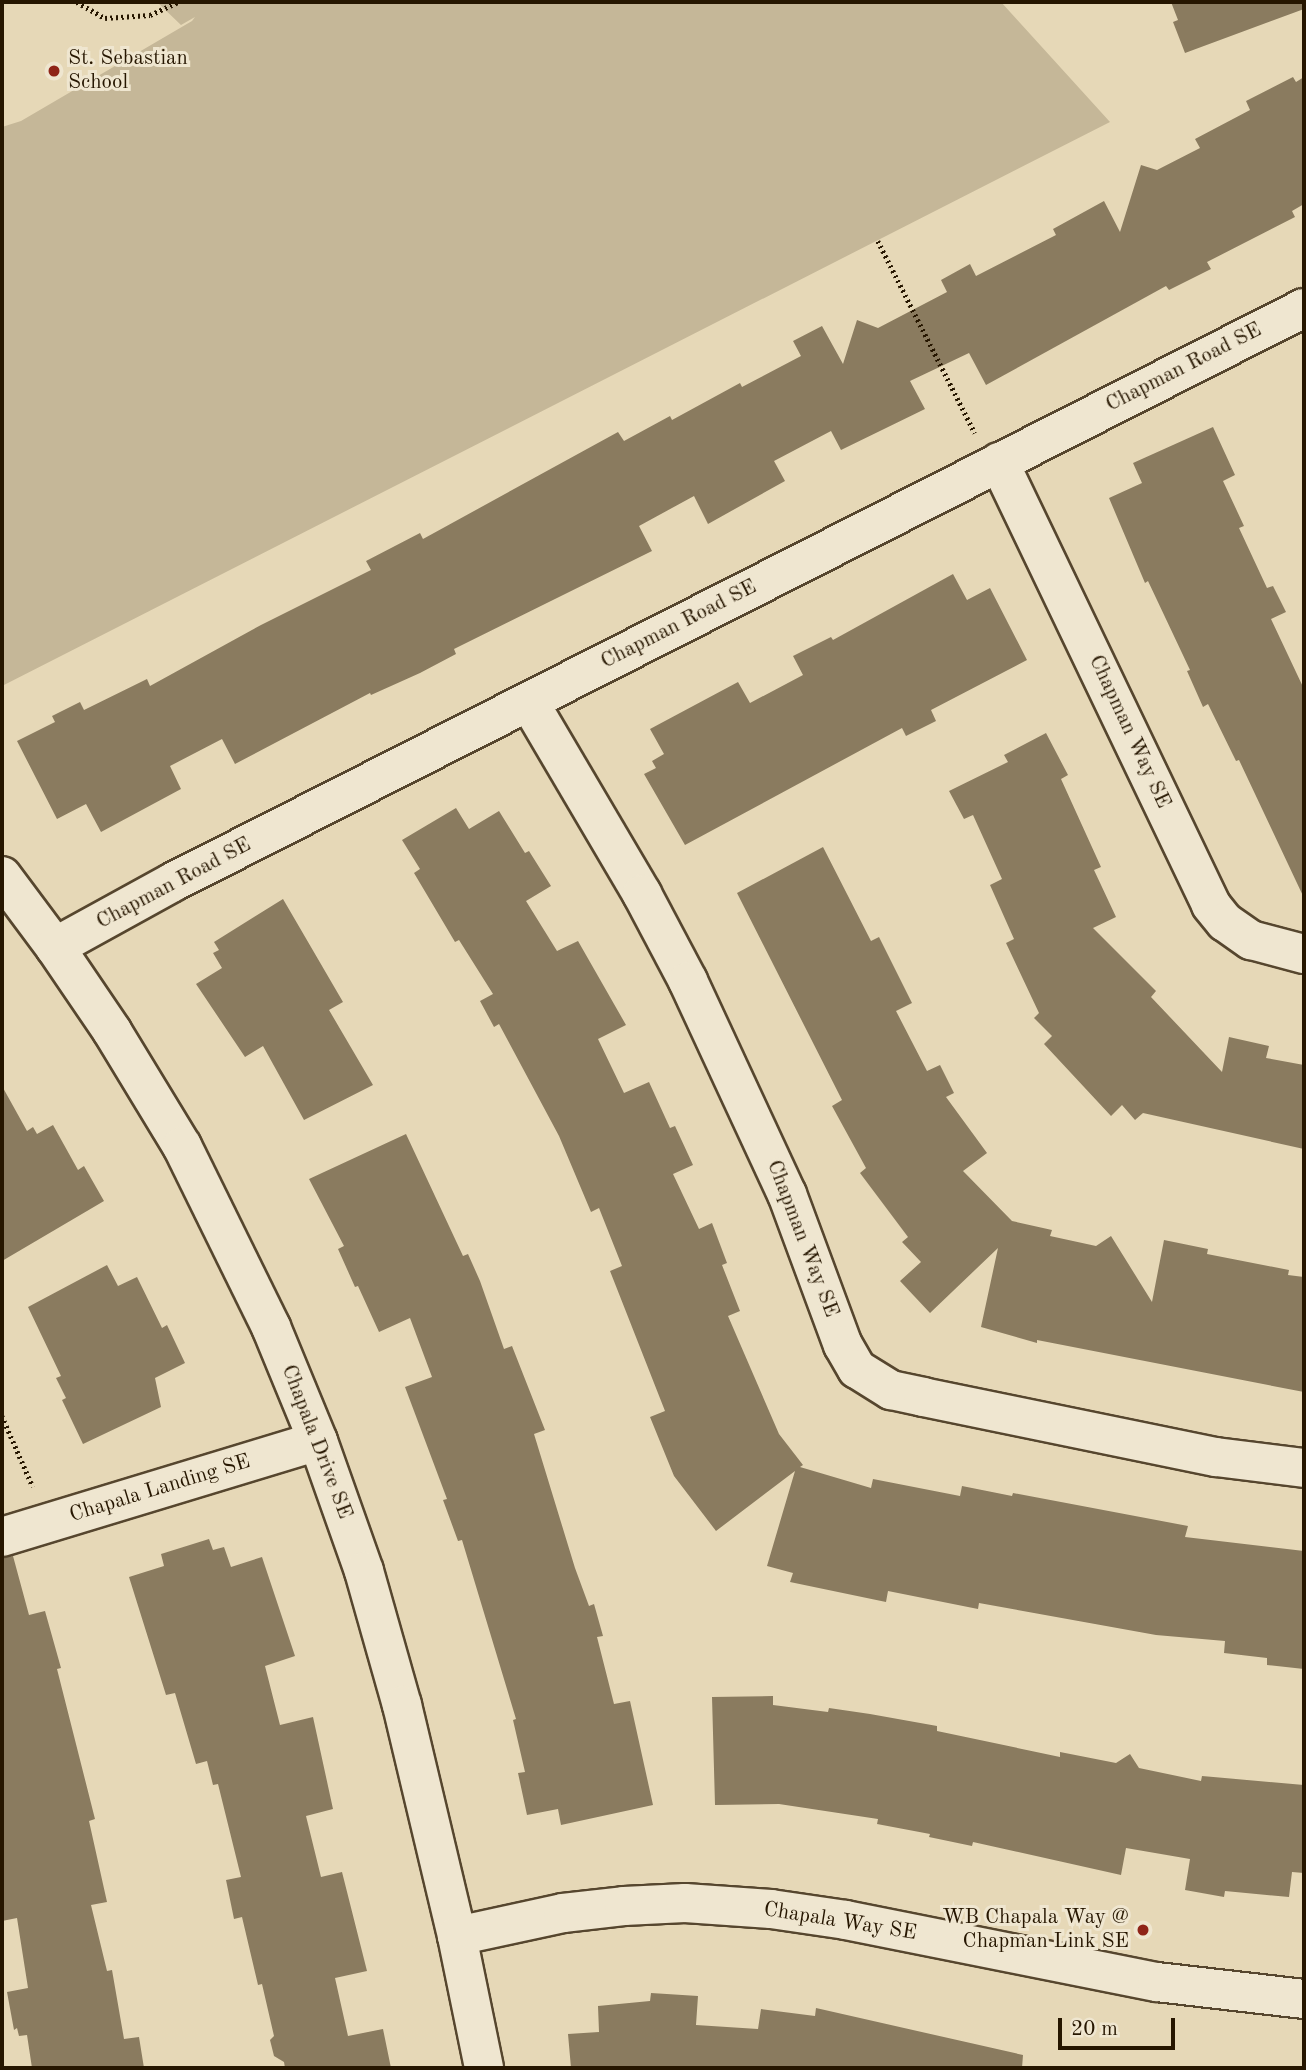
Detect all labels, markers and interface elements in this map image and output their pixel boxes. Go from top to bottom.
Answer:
place label: St. Sebastian School [68,46,188,96]
marker: St. Sebastian School [46,63,62,79]
street label: Chapman Road SE [1102,318,1266,418]
street label: Chapman Road SE [597,575,761,675]
street label: Chapman Way SE [1082,651,1176,813]
street label: Chapman Road SE [93,833,255,935]
street label: Chapman Way SE [760,1157,844,1321]
street label: Chapala Drive SE [275,1361,357,1523]
street label: Chapala Landing SE [67,1450,253,1528]
street label: Chapala Way SE [762,1897,918,1947]
place label: WB Chapala Way @ Chapman Link SE [942,1905,1129,1955]
marker: WB Chapala Way @ Chapman Link SE [1135,1922,1151,1938]
scale bar [1061,2004,1178,2048]
text: 20 m [1071,2019,1118,2040]

